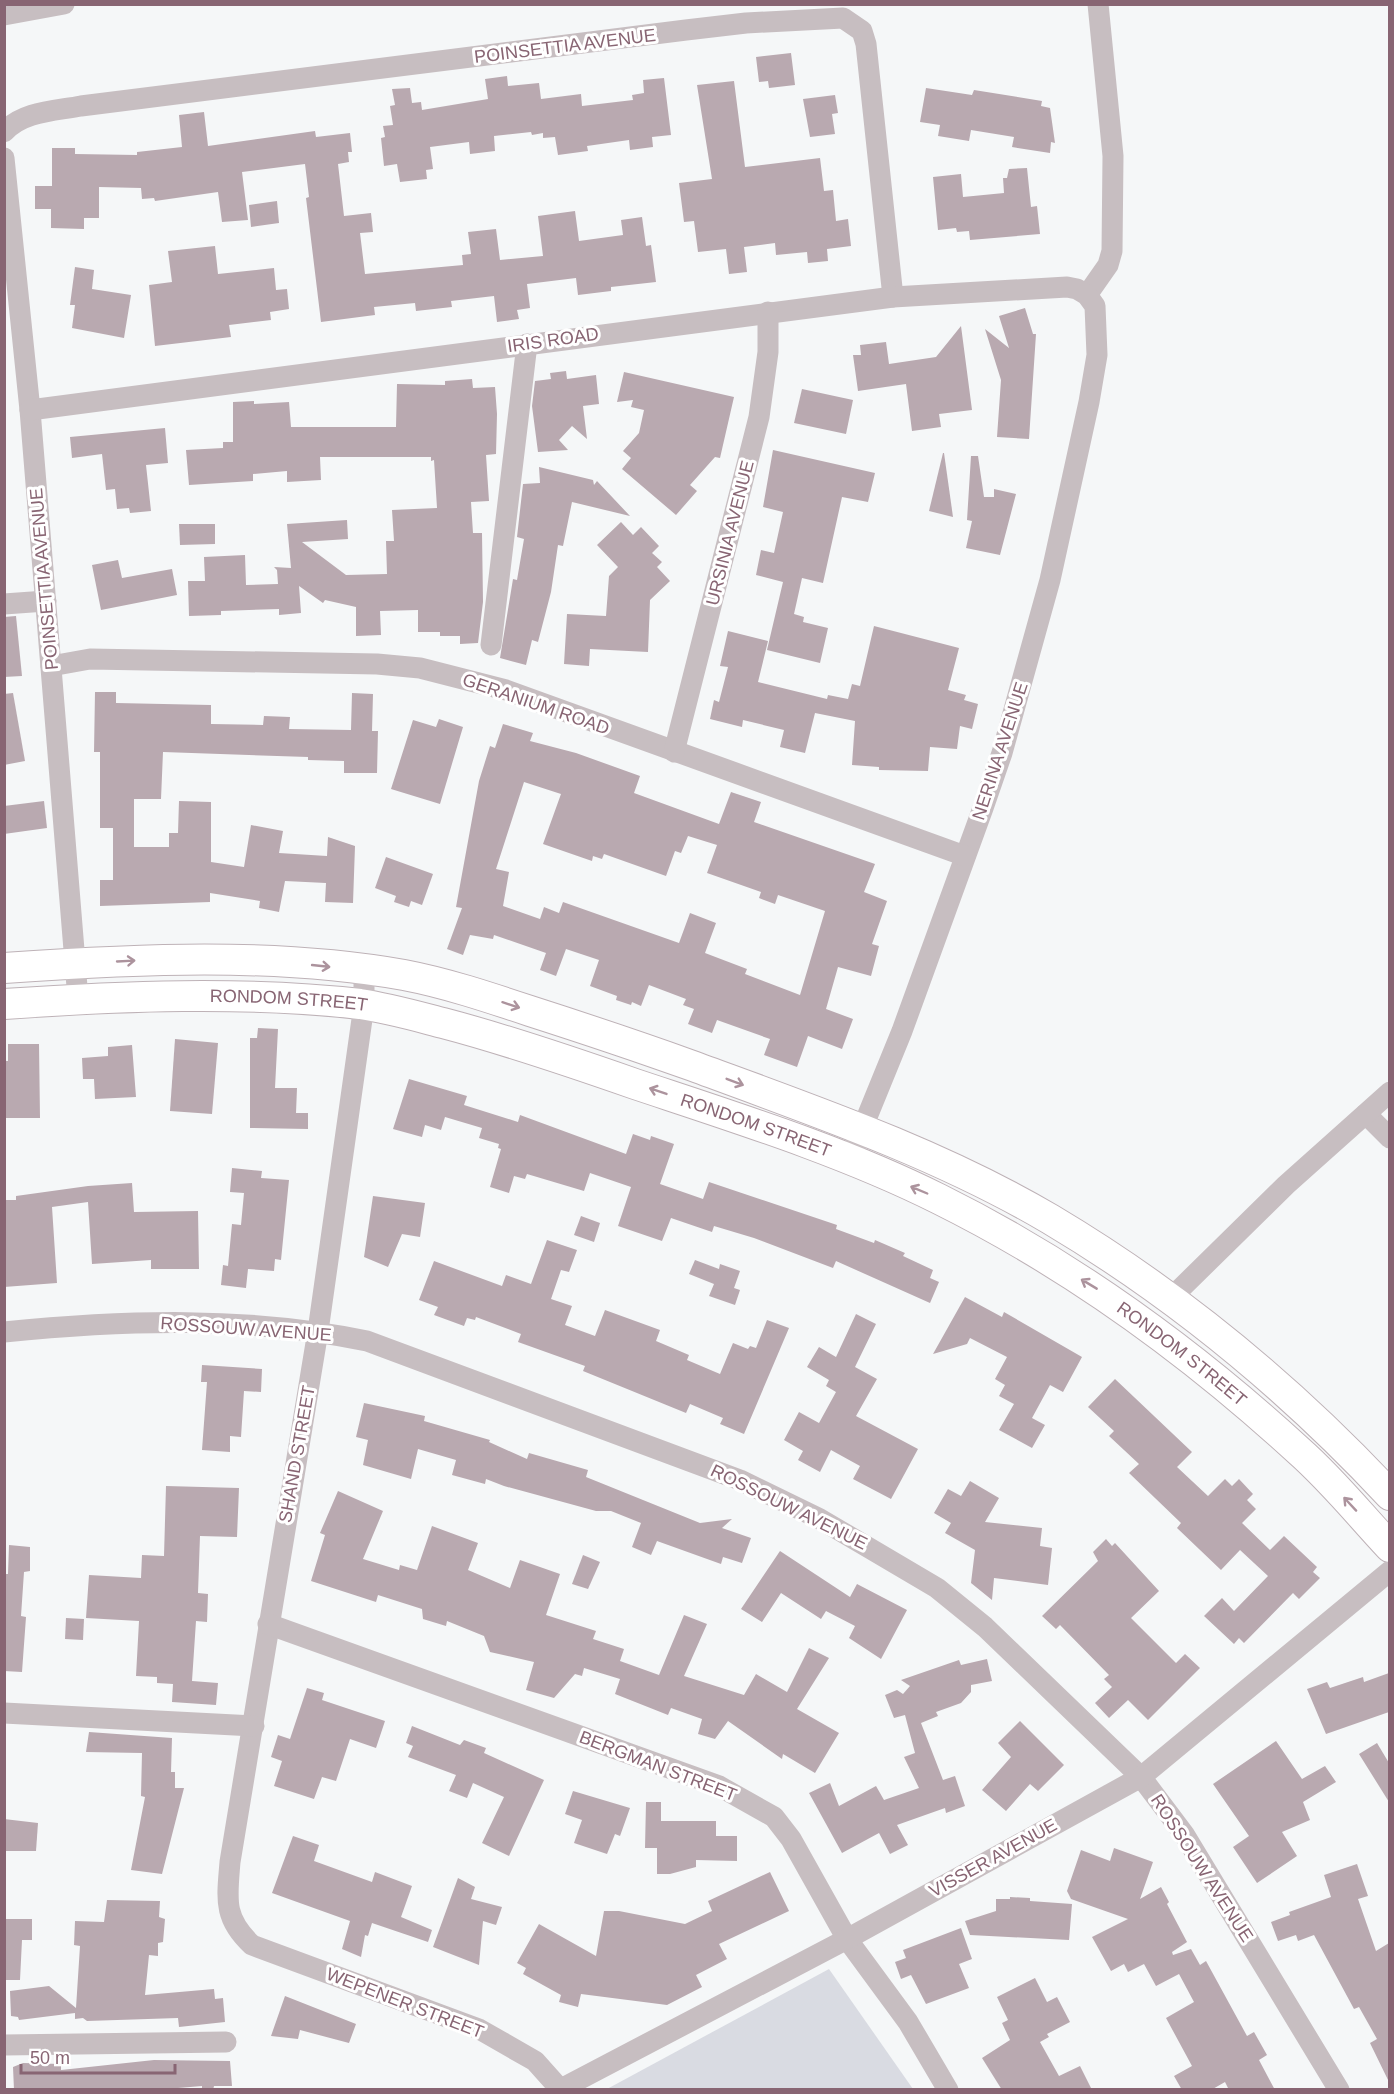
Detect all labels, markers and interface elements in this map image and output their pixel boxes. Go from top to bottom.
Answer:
street label: POINSETTIA AVENUE [473,25,657,67]
street label: IRIS ROAD [506,324,600,356]
street label: URSINIA AVENUE [702,458,758,608]
street label: POINSETTIA AVENUE [26,487,62,671]
street label: GERANIUM ROAD [460,669,612,739]
street label: NERINA AVENUE [968,680,1032,822]
one-way arrow [115,955,135,966]
one-way arrow [310,961,330,972]
street label: RONDOM STREET [210,986,369,1015]
one-way arrow [501,1000,520,1011]
one-way arrow [725,1077,744,1088]
one-way arrow [649,1085,668,1096]
street label: RONDOM STREET [678,1090,834,1161]
one-way arrow [910,1184,928,1195]
one-way arrow [1081,1278,1098,1290]
street label: RONDOM STREET [1113,1298,1250,1410]
street label: ROSSOUW AVENUE [160,1313,332,1345]
street label: SHAND STREET [275,1384,319,1524]
street label: ROSSOUW AVENUE [707,1460,871,1554]
one-way arrow [1343,1497,1357,1512]
street label: BERGMAN STREET [576,1727,740,1805]
street label: ROSSOUW AVENUE [1147,1791,1257,1945]
street label: VISSER AVENUE [926,1815,1060,1901]
street label: WEPENER STREET [323,1964,487,2042]
scale bar [21,2037,176,2075]
text: 50 m [30,2048,70,2068]

